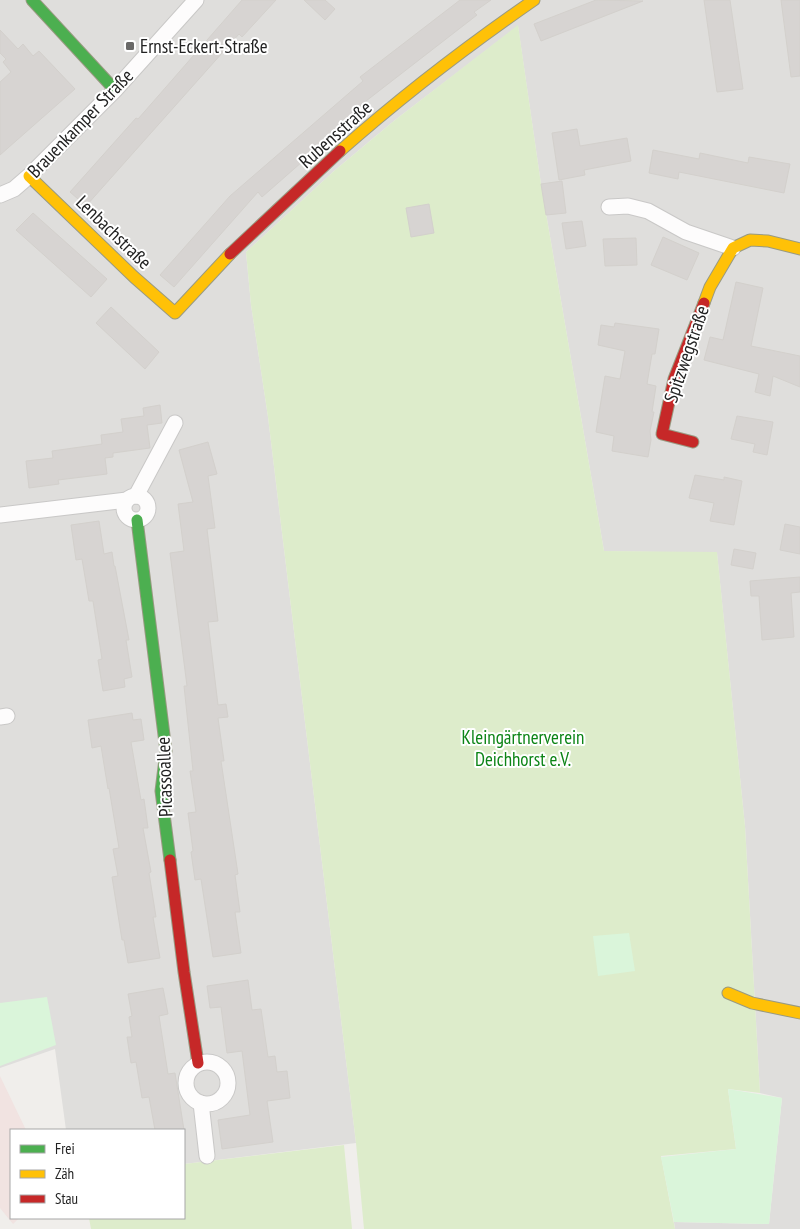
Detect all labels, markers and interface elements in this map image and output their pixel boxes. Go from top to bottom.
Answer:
place label: Ernst-Eckert-Straße [140,34,268,58]
marker: Ernst-Eckert-Straße [124,40,136,52]
street label: Brauenkamper Straße [22,63,138,182]
street label: Rubensstraße [294,95,377,173]
street label: Lenbachstraße [71,190,157,274]
street label: Spitzwegstraße [658,302,714,406]
park label: Kleingärtnerverein Deichhorst e.V. [462,725,584,771]
street label: Picassoallee [151,736,177,817]
legend [10,1129,185,1219]
text: Frei [55,1139,75,1158]
text: Zäh [55,1164,74,1183]
text: Stau [55,1189,78,1208]

